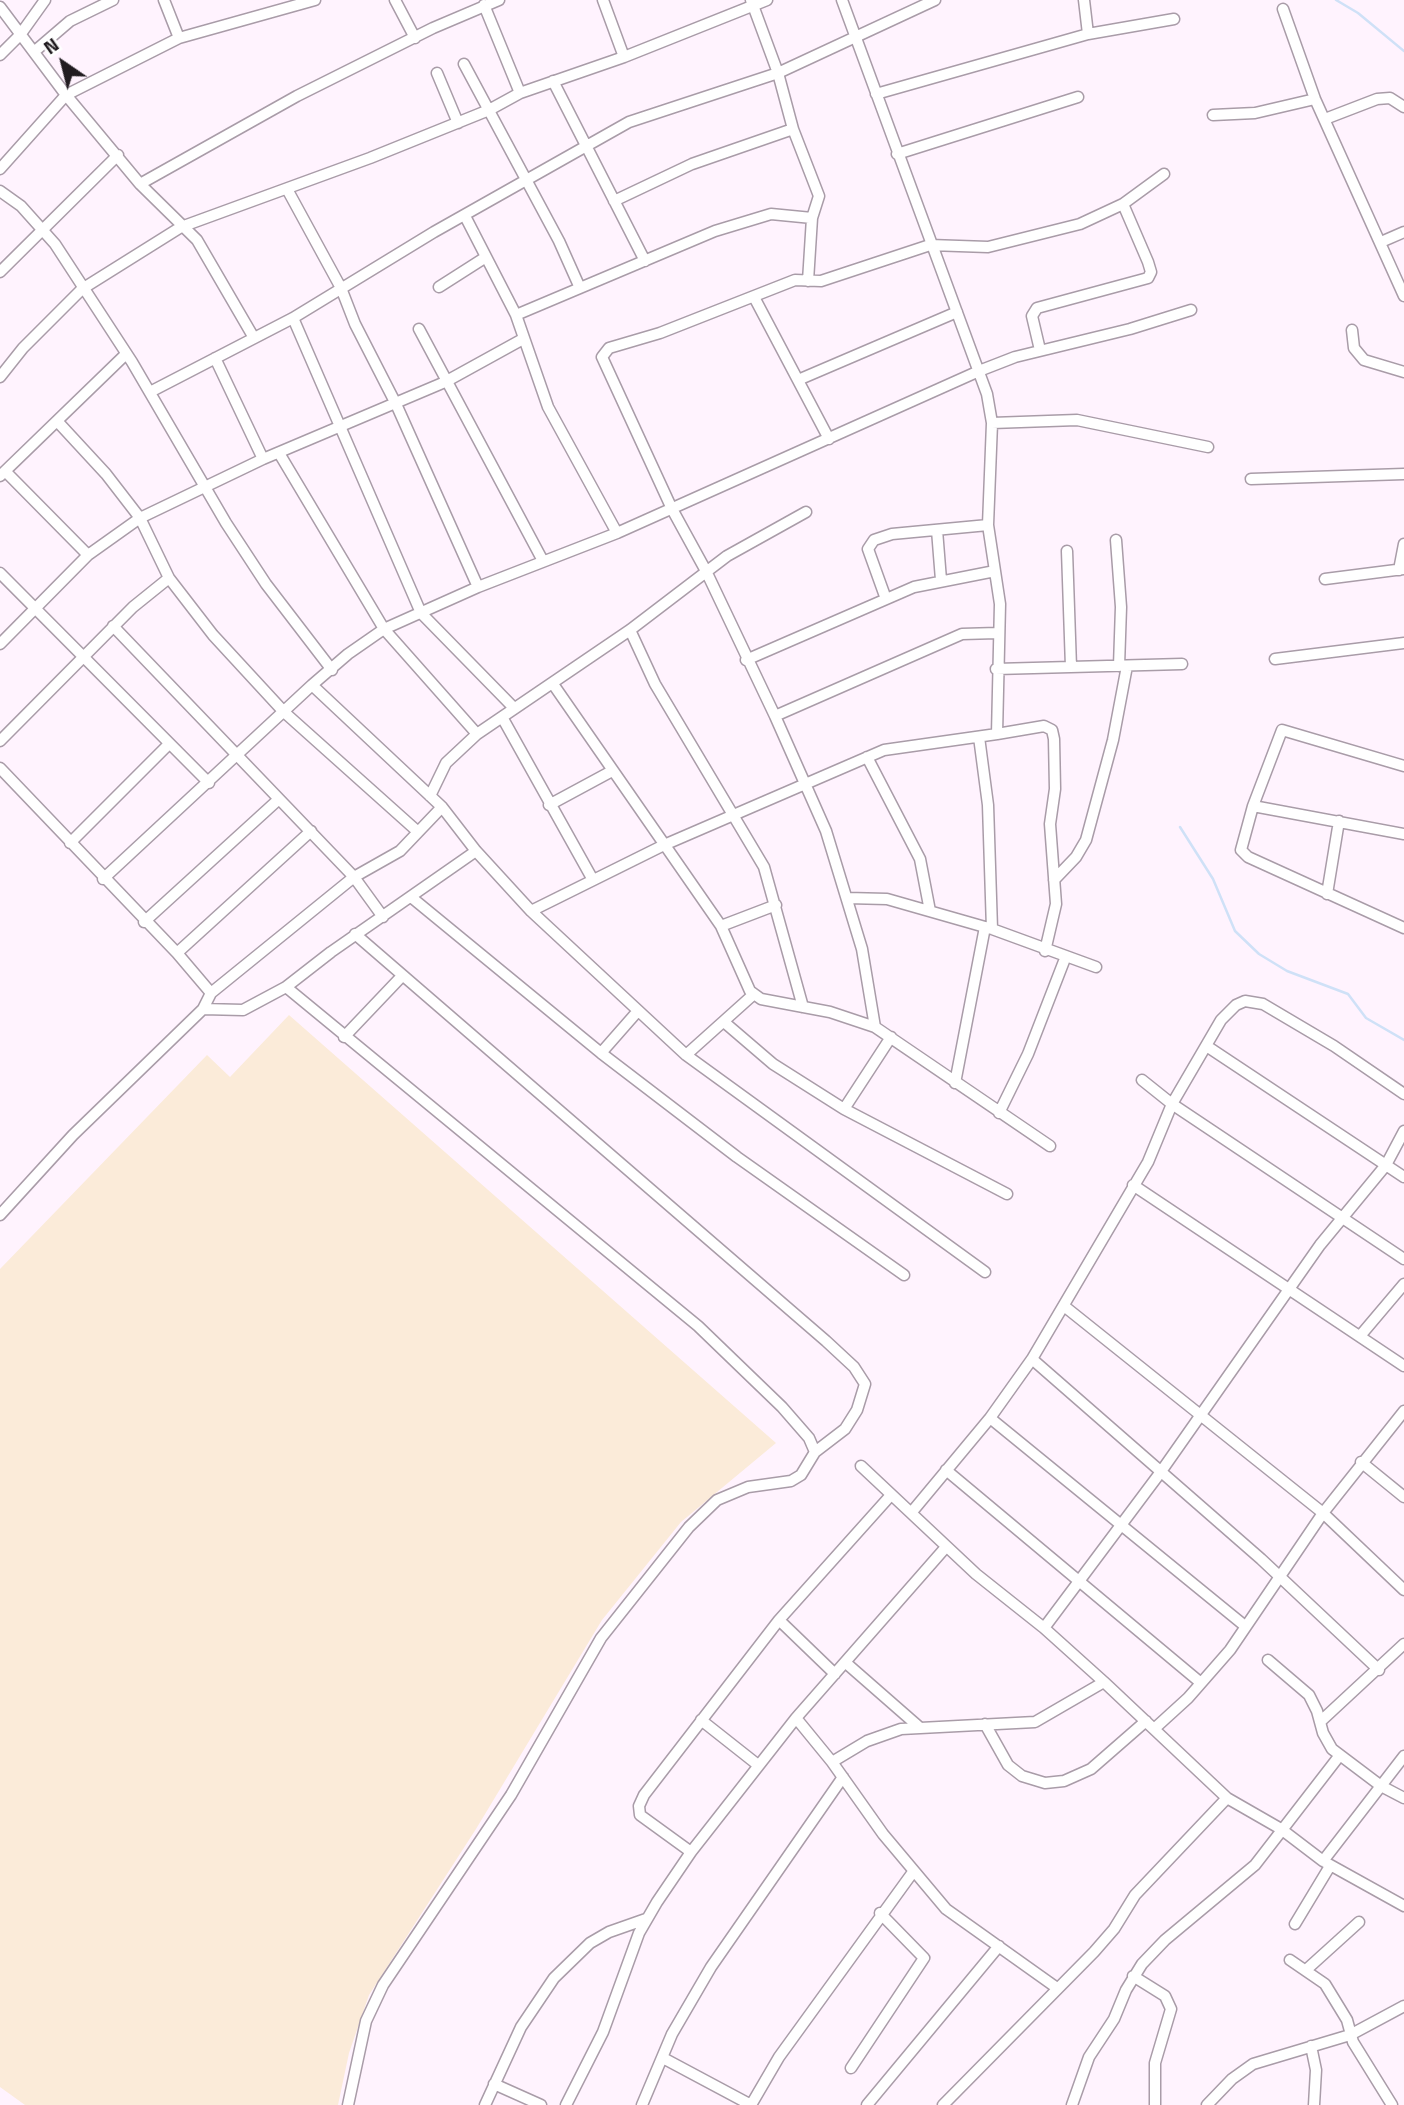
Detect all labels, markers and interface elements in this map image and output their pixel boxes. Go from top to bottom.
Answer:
north arrow [28,28,98,98]
text: N [37,30,64,61]

